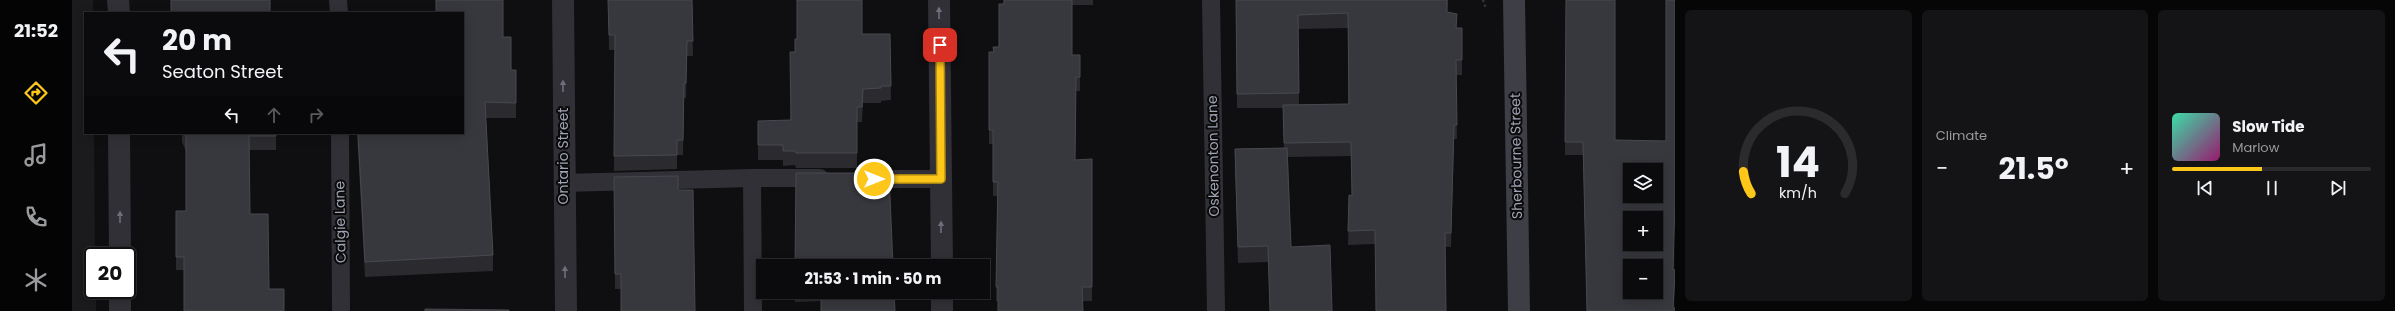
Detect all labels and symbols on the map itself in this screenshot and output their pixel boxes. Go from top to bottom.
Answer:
one-way arrow [936,6,942,19]
pin [923,28,957,62]
one-way arrow [560,79,566,92]
street label: Sherbourne Street [1505,93,1527,219]
street label: Oskenonton Lane [1202,95,1224,217]
street label: Ontario Street [553,108,573,204]
position arrow [853,158,895,200]
street label: Calgie Lane [329,180,351,263]
one-way arrow [117,210,123,223]
one-way arrow [938,221,945,233]
speed limit sign: 20 [84,247,136,299]
one-way arrow [562,265,568,278]

